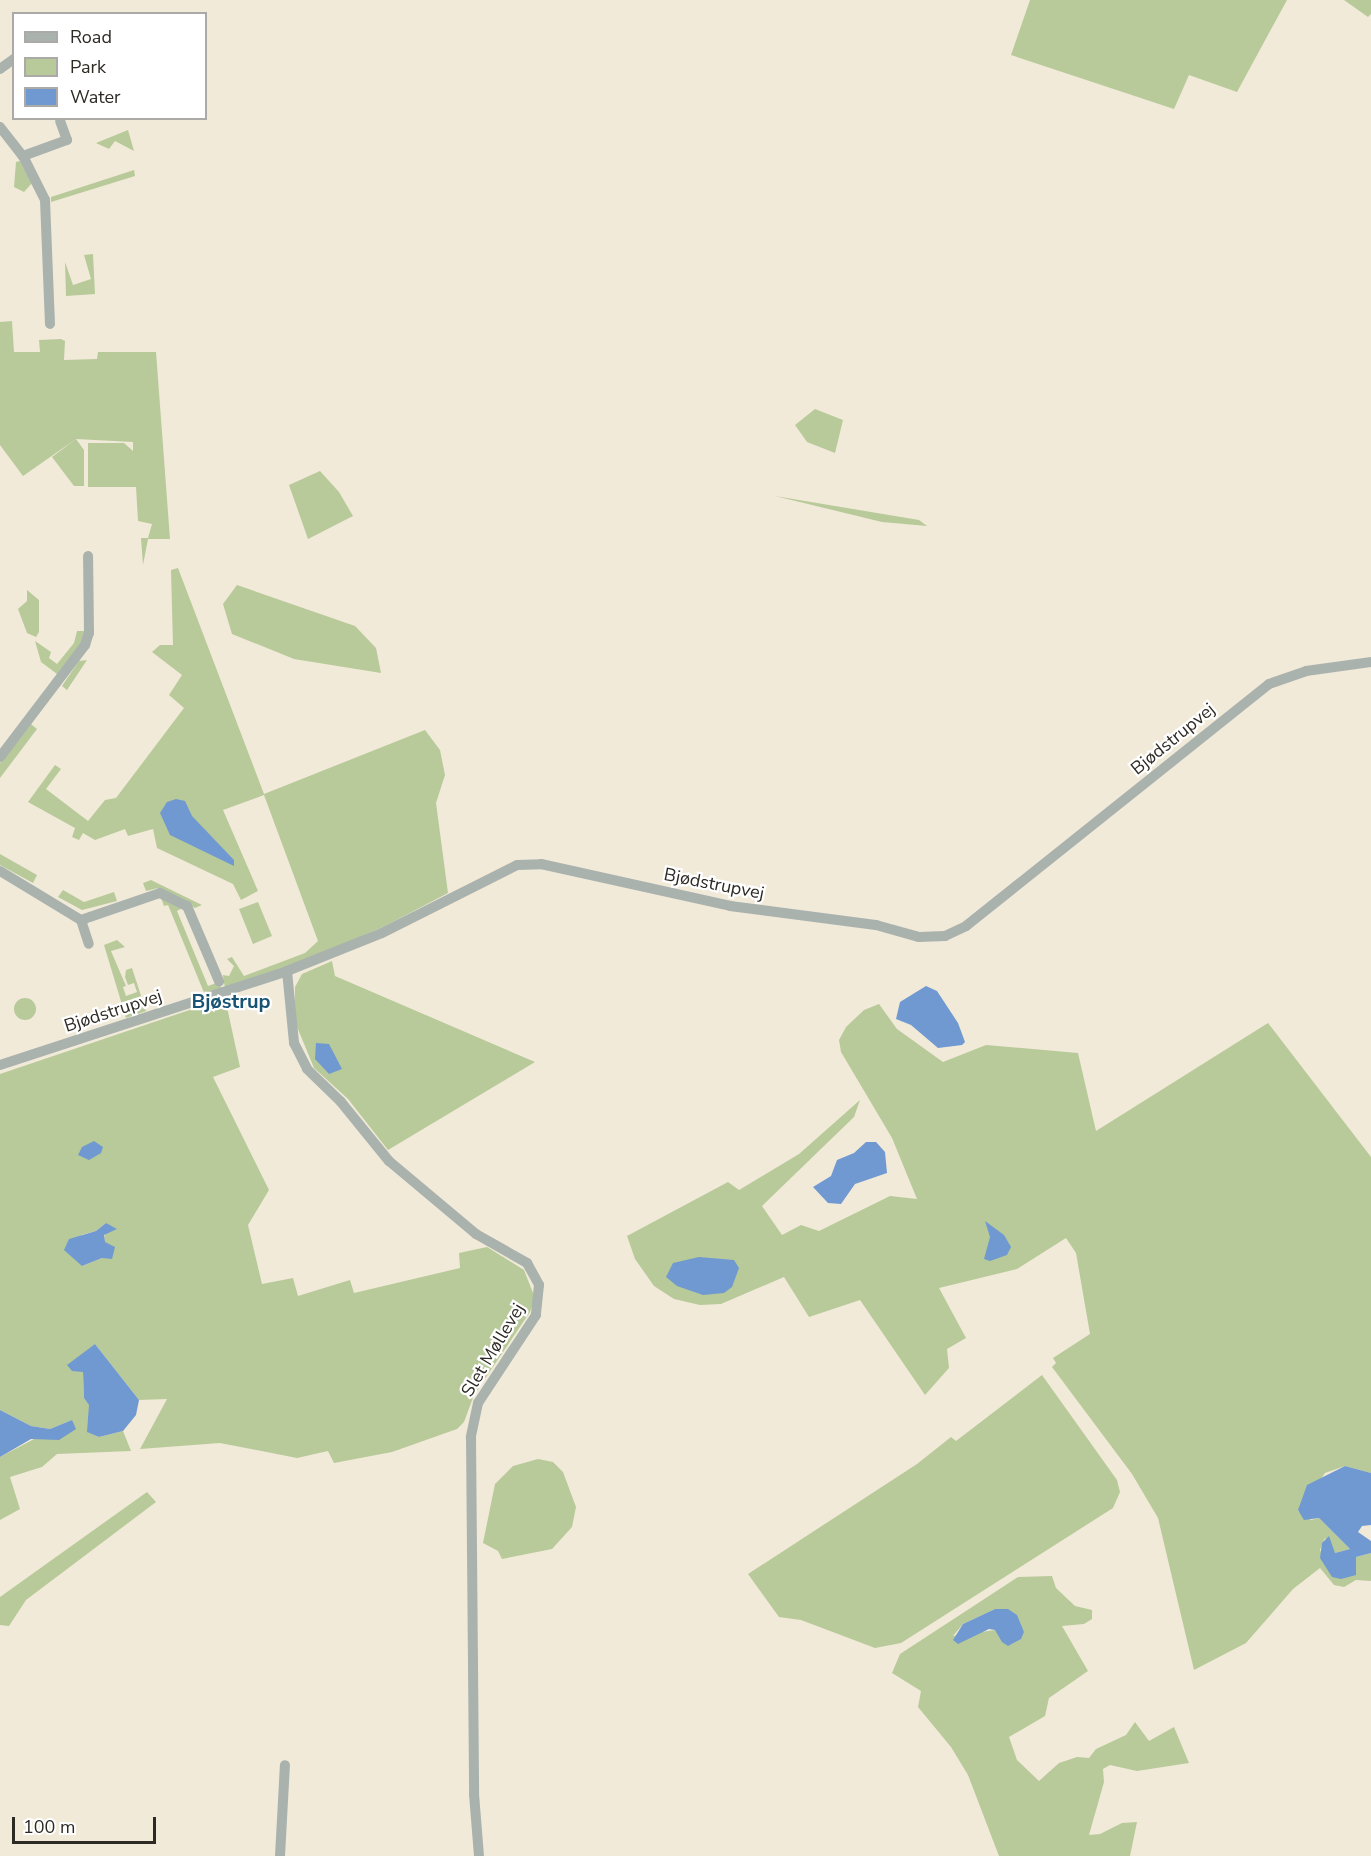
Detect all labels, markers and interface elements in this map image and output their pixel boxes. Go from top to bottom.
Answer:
legend [12,12,207,120]
text: Road [70,25,112,49]
text: Park [70,55,106,79]
text: Water [70,85,121,109]
street label: Bjødstrupvej [1127,699,1219,779]
street label: Bjødstrupvej [662,864,766,904]
street label: Bjødstrupvej [61,985,165,1037]
district label: Bjøstrup [191,989,271,1013]
street label: Slet Møllevej [457,1299,529,1401]
scale bar [15,1805,159,1843]
text: 100 m [23,1815,75,1839]

